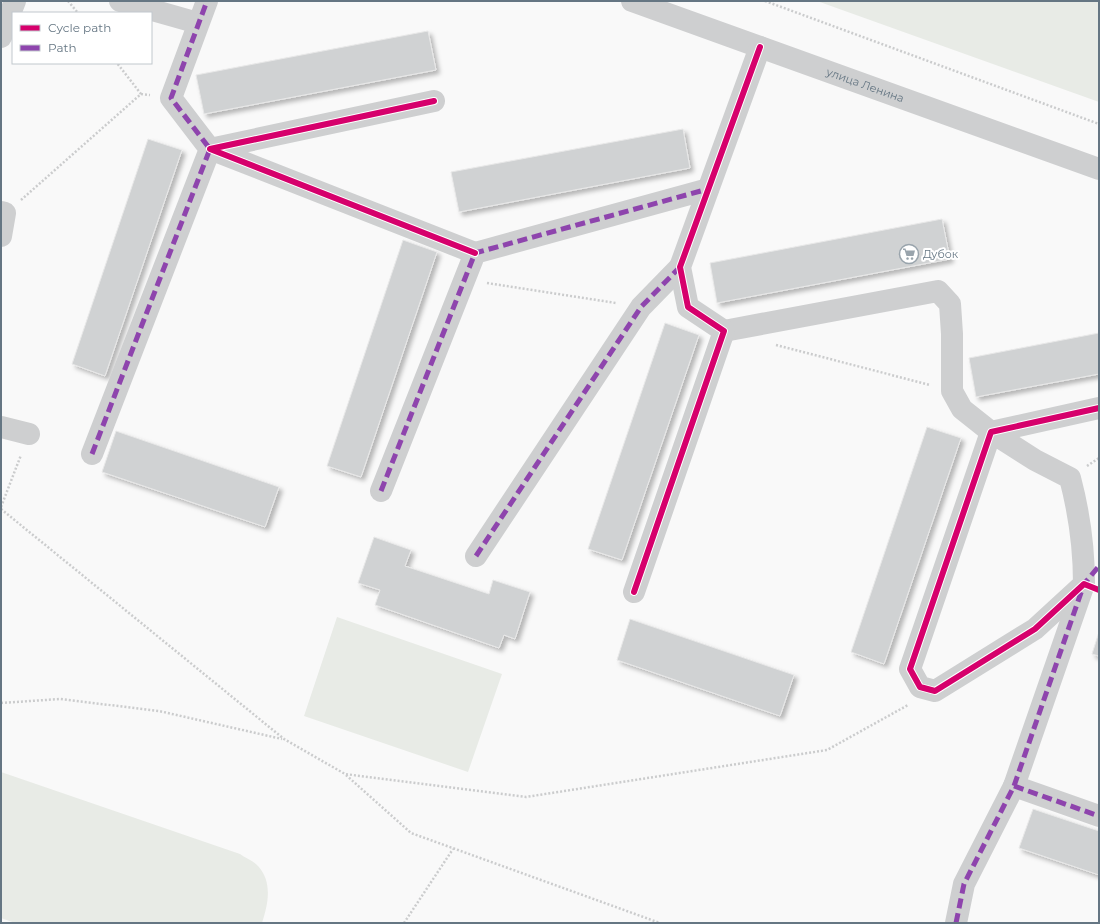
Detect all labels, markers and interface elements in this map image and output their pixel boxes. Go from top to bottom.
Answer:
legend [12,12,152,64]
text: Cycle path [48,20,111,35]
text: Path [48,40,77,55]
street label: улица Ленина [824,64,906,105]
supermarket icon: Дубок [898,243,920,265]
place label: Дубок [923,247,959,261]

